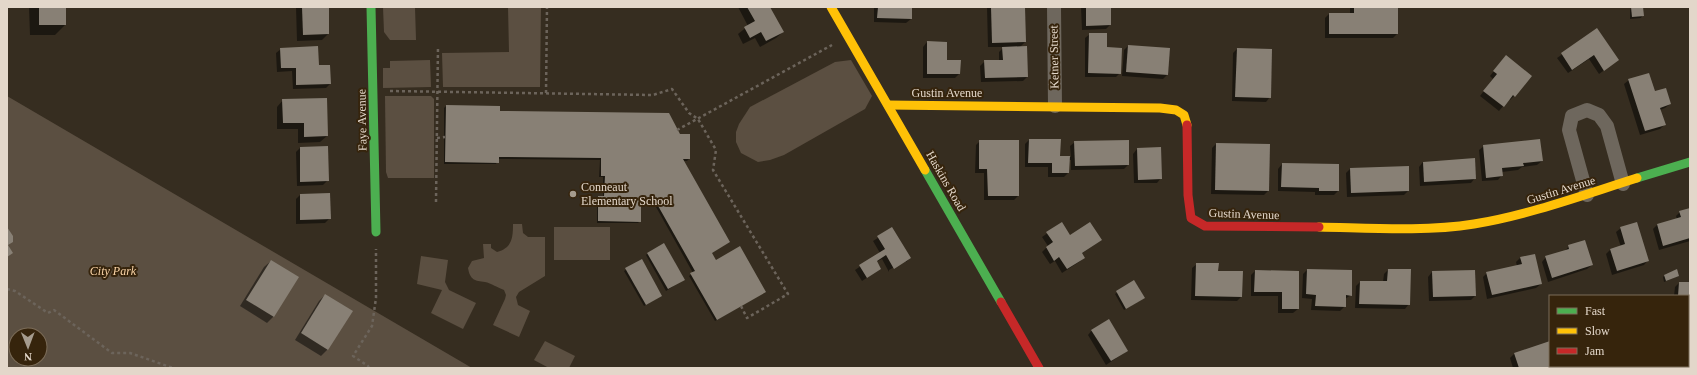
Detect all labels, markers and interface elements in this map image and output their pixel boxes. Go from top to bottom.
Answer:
street label: Ketner Street [1046,24,1062,89]
street label: Gustin Avenue [912,86,982,100]
street label: Faye Avenue [354,89,370,151]
street label: Haskins Road [923,148,969,214]
street label: Gustin Avenue [1525,173,1597,207]
place label: Conneaut Elementary School [581,180,673,208]
marker: Conneaut Elementary School [568,189,578,199]
street label: Gustin Avenue [1208,206,1280,222]
park label: City Park [90,264,137,278]
legend [1549,295,1689,367]
text: Fast [1585,304,1606,318]
text: Slow [1585,324,1610,338]
north arrow [8,327,48,367]
text: Jam [1585,344,1605,358]
text: N [24,351,32,363]

